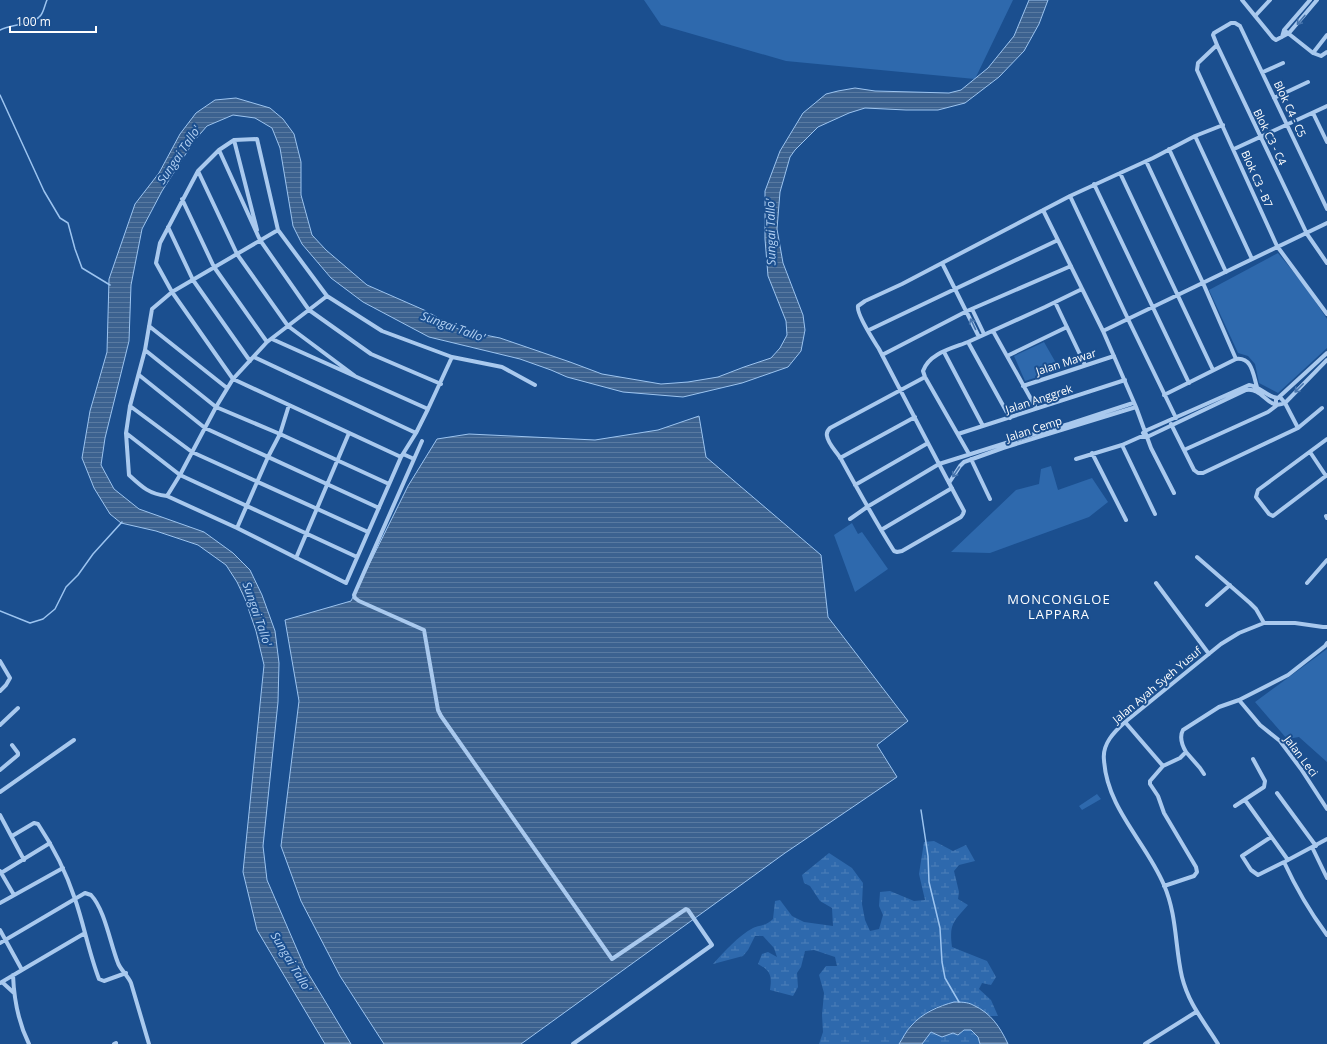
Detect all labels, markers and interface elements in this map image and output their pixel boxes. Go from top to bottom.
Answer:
scale bar [10,8,96,34]
text: 100 m [16,13,51,30]
one-way arrow [1296,14,1305,25]
street label: Blok C4 - C5 [1271,78,1310,140]
street label: Blok C3 - C4 [1250,106,1291,168]
water label: Sungai Tallo' [153,122,205,187]
street label: Blok C3 - B7 [1238,148,1277,210]
water label: Sungai Tallo' [761,198,780,266]
water label: Sungai Tallo' [419,307,488,346]
one-way arrow [969,318,976,330]
street label: Jalan Mawar [1033,345,1098,379]
street label: Jalan Anggrek [1002,381,1074,417]
one-way arrow [1295,383,1304,393]
street label: Jalan Cemp [1003,412,1064,445]
one-way arrow [952,466,960,477]
water label: Sungai Tallo' [238,579,277,649]
district label: MONCONGLOE LAPPARA [1007,590,1111,623]
street label: Jalan Ayah Syeh Yusuf [1108,642,1205,727]
street label: Jalan Leci [1281,731,1322,779]
water label: Sungai Tallo' [267,929,316,995]

